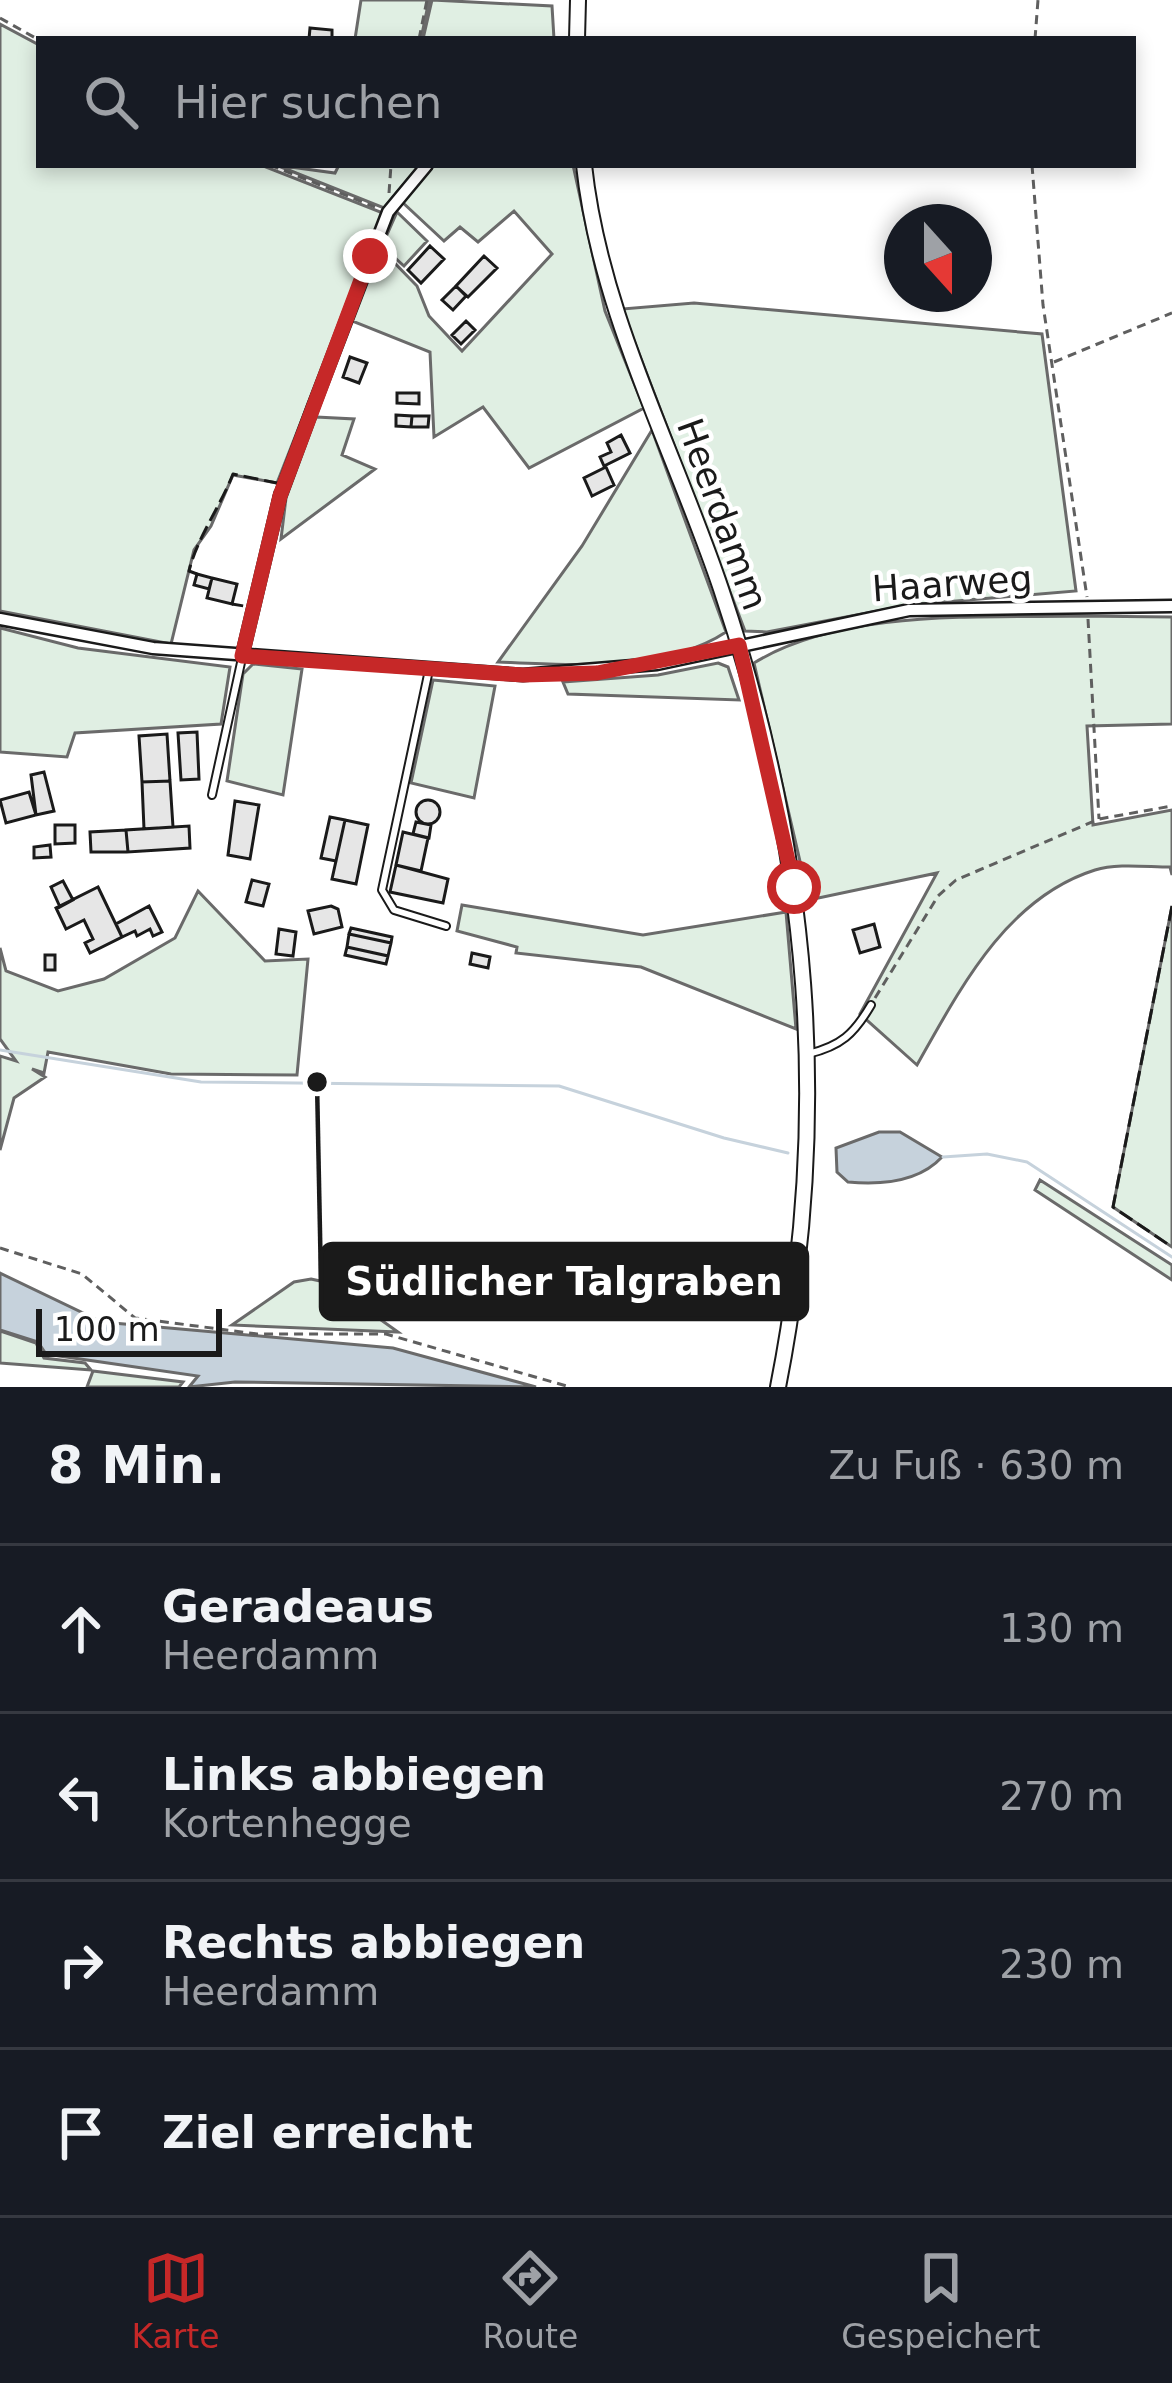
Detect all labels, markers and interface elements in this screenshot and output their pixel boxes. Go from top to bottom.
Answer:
search box [36,36,1136,168]
icon: search [78,69,144,135]
text: Hier suchen [174,76,442,129]
north arrow [884,204,992,312]
route end [343,229,397,283]
street label: Heerdamm [669,413,776,615]
street label: Haarweg [871,557,1033,610]
route start [767,860,821,914]
callout: Südlicher Talgraben [321,1244,807,1319]
text: Südlicher Talgraben [345,1259,783,1304]
scale bar [36,1303,222,1356]
text: 100 m [54,1310,160,1349]
text: 8 Min. [48,1436,225,1495]
text: Zu Fuß · 630 m [829,1443,1124,1488]
text: Geradeaus [162,1580,434,1633]
icon: ahead [48,1596,114,1662]
text: 130 m [999,1606,1124,1651]
text: Heerdamm [162,1633,379,1678]
text: Links abbiegen [162,1748,546,1801]
icon: left [48,1764,114,1830]
text: 270 m [999,1774,1124,1819]
text: Kortenhegge [162,1801,412,1846]
text: Rechts abbiegen [162,1916,585,1969]
icon: right [48,1932,114,1998]
text: 230 m [999,1942,1124,1987]
text: Heerdamm [162,1969,379,2014]
icon: arrive [48,2100,114,2166]
text: Ziel erreicht [162,2106,473,2159]
tab: Karte [131,2245,220,2356]
tab: Route [482,2245,578,2356]
tab: Gespeichert [841,2245,1041,2356]

